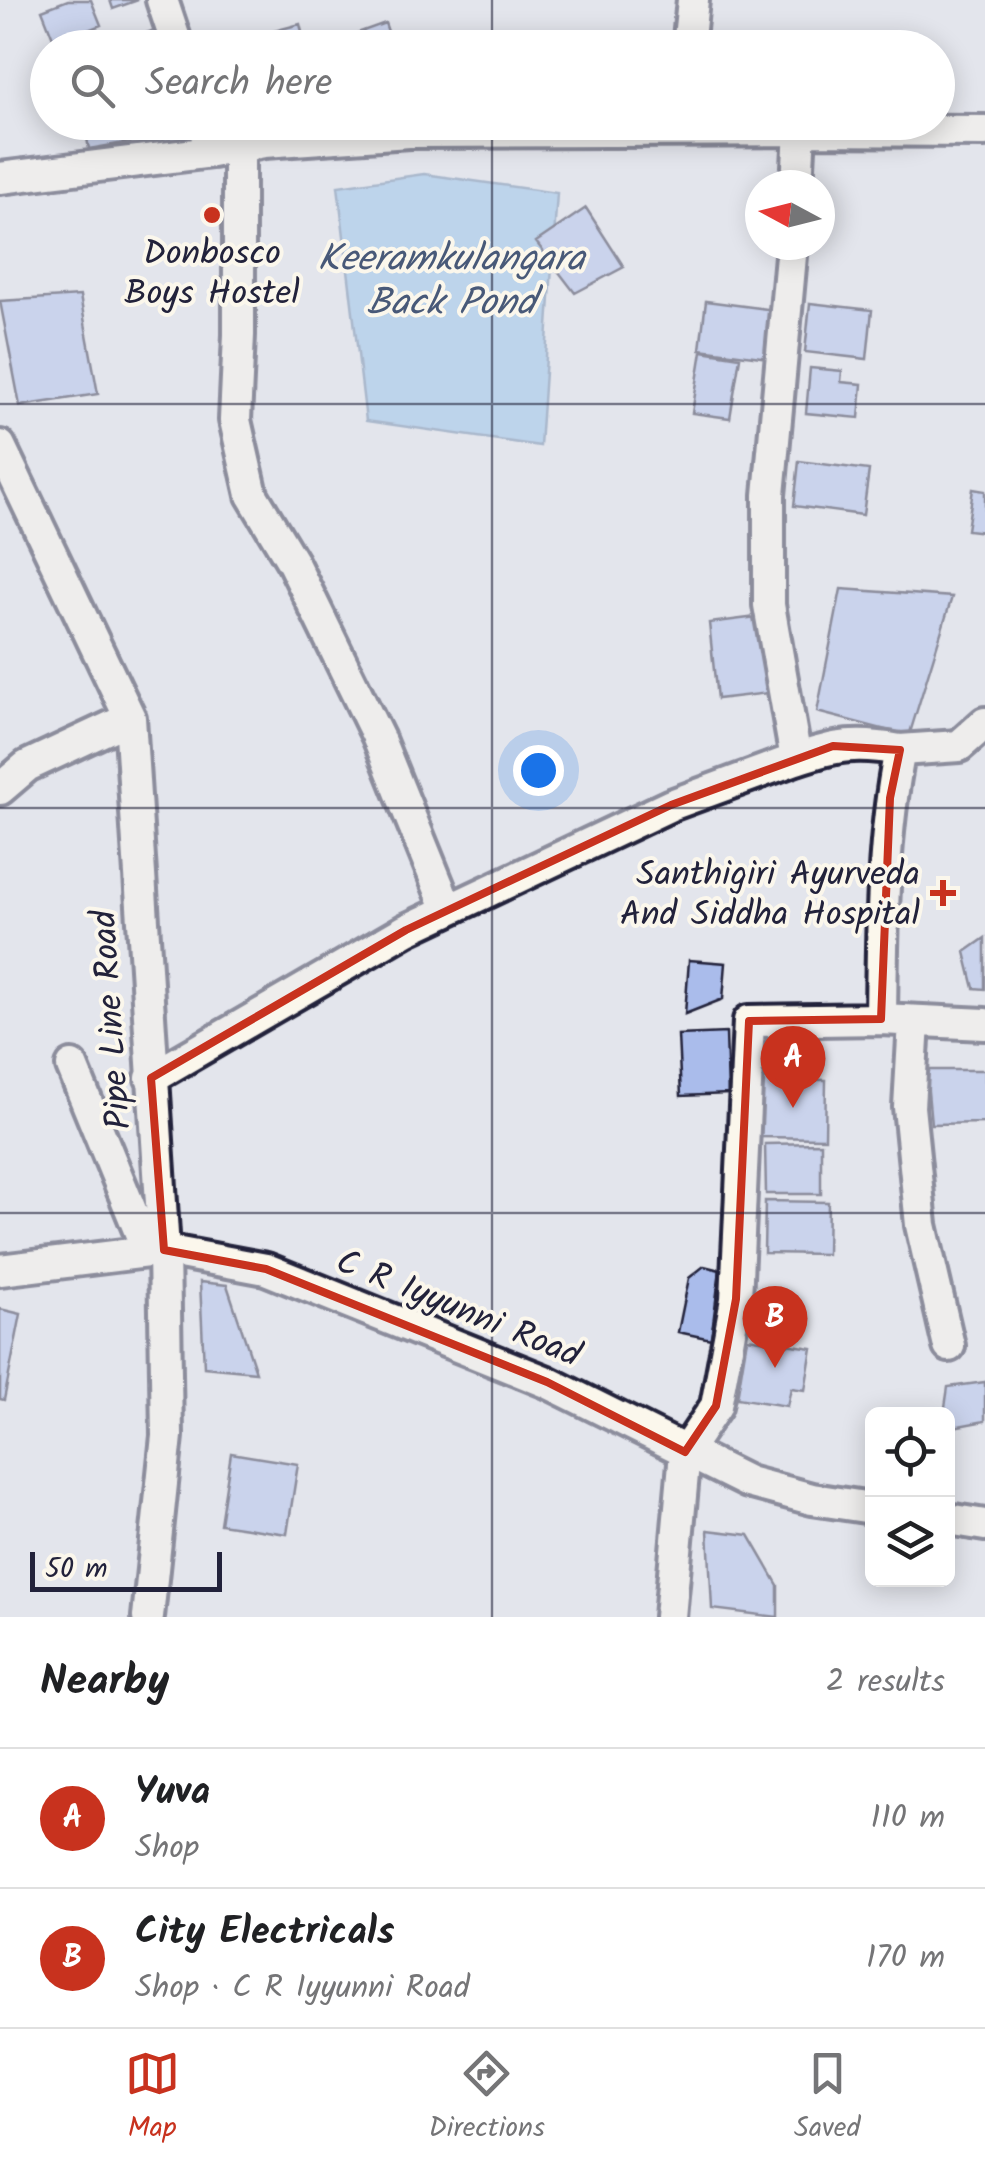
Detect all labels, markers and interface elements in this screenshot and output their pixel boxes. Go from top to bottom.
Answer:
search box [30,30,955,140]
text: Search here [145,55,332,115]
icon: search [65,58,120,113]
north arrow [745,170,835,260]
marker: Donbosco Boys Hostel [201,204,223,226]
place label: Donbosco Boys Hostel [124,227,300,323]
water label: Keeramkulangara Back Pond [317,230,587,334]
your location [513,745,564,796]
place label: Santhigiri Ayurveda And Siddha Hospital [620,848,920,944]
marker: Santhigiri Ayurveda And Siddha Hospital [930,880,956,906]
street label: Pipe Line Road [77,907,149,1131]
pin: A [760,1026,826,1108]
street label: C R Iyyunni Road [327,1235,590,1385]
pin: B [742,1286,808,1368]
map controls [865,1407,955,1587]
button: locate [865,1407,955,1497]
button: layers [865,1497,955,1587]
scale bar [30,1547,222,1592]
text: 50 m [45,1547,108,1592]
text: Nearby [40,1649,169,1716]
text: 2 results [826,1657,945,1708]
text: Yuva [135,1763,210,1823]
text: A [62,1793,83,1844]
text: 110 m [871,1793,945,1844]
text: Shop [135,1823,199,1874]
text: City Electricals [135,1903,395,1963]
text: B [63,1933,82,1984]
text: 170 m [866,1933,945,1984]
text: Shop · C R Iyyunni Road [135,1963,470,2014]
tab: Map [125,2046,180,2151]
tab: Directions [429,2046,545,2151]
tab: Saved [794,2046,860,2151]

